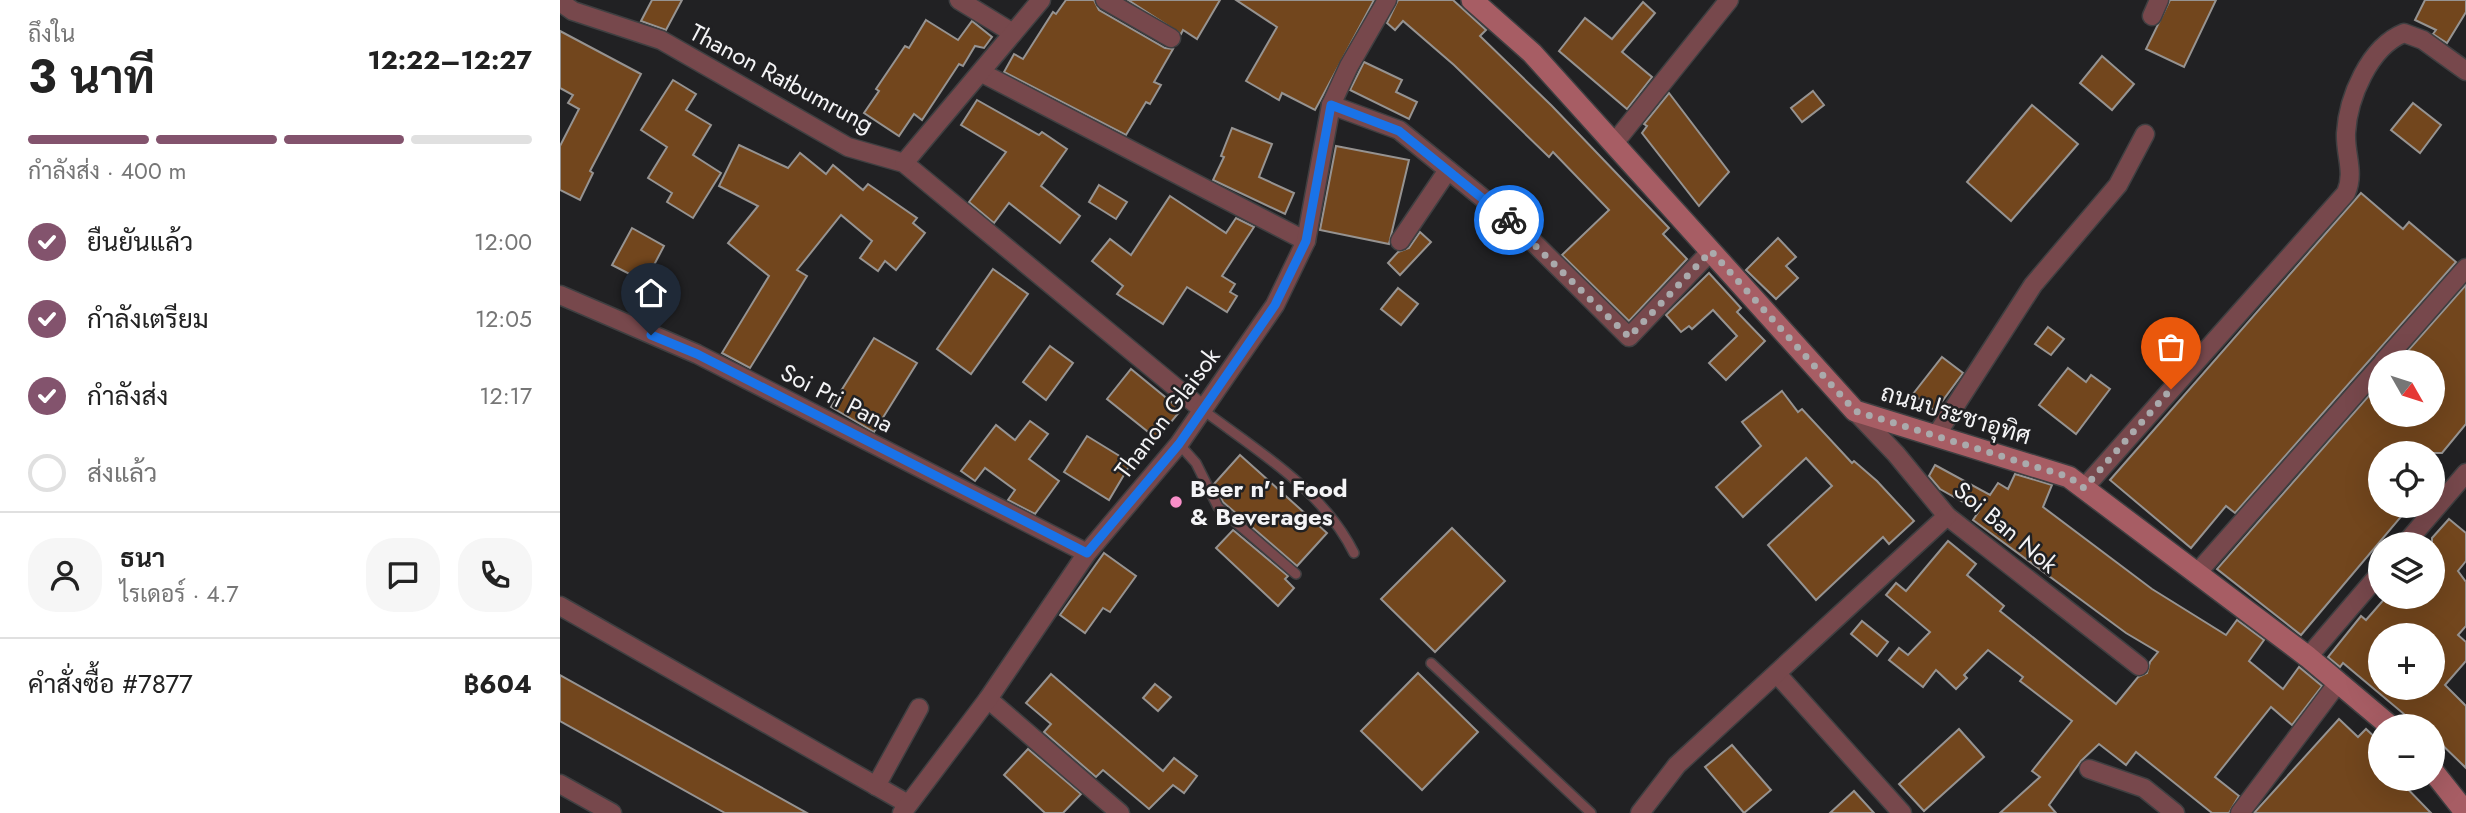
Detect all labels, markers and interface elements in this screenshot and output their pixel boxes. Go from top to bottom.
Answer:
street label: Thanon Ratbumrung [684,15,880,141]
text: ถึงใน [28,17,75,51]
text: 12:22–12:27 [367,41,532,79]
text: 3 นาที [28,44,155,110]
text: กำลังส่ง · 400 m [28,154,187,188]
courier [1474,185,1544,255]
icon: bike [1490,201,1528,239]
icon: check [28,223,66,261]
text: ยืนยันแล้ว [87,223,193,261]
text: 12:00 [474,225,532,259]
pin [621,263,681,335]
icon: home [632,274,670,312]
icon: check [28,300,66,338]
text: กำลังเตรียม [87,300,209,338]
text: 12:05 [475,302,532,336]
pin [2141,317,2201,389]
icon: bag [2152,328,2190,366]
street label: Thanon Glaisok [1106,340,1228,486]
north arrow [2368,350,2445,427]
map controls [2368,350,2445,791]
street label: Soi Pri Pana [775,355,899,441]
street label: ถนนประชาอุทิศ [1877,375,2035,453]
icon: check [28,377,66,415]
text: กำลังส่ง [87,377,168,415]
text: 12:17 [479,379,532,413]
button: locate [2368,441,2445,518]
text: ส่งแล้ว [87,454,157,492]
place label: Beer n' i Food & Beverages [1190,471,1348,534]
street label: Soi Ban Nok [1946,473,2066,581]
marker: Beer n' i Food & Beverages [1168,494,1184,510]
button: layers [2368,532,2445,609]
button: person [28,538,102,612]
button: chat [366,538,440,612]
button: phone [458,538,532,612]
text: ธนา [120,539,165,577]
text: ไรเดอร์ · 4.7 [120,577,239,611]
button: + [2368,623,2445,700]
text: คำสั่งซื้อ #7877 [28,665,193,703]
text: ฿604 [464,665,532,703]
button: − [2368,714,2445,791]

